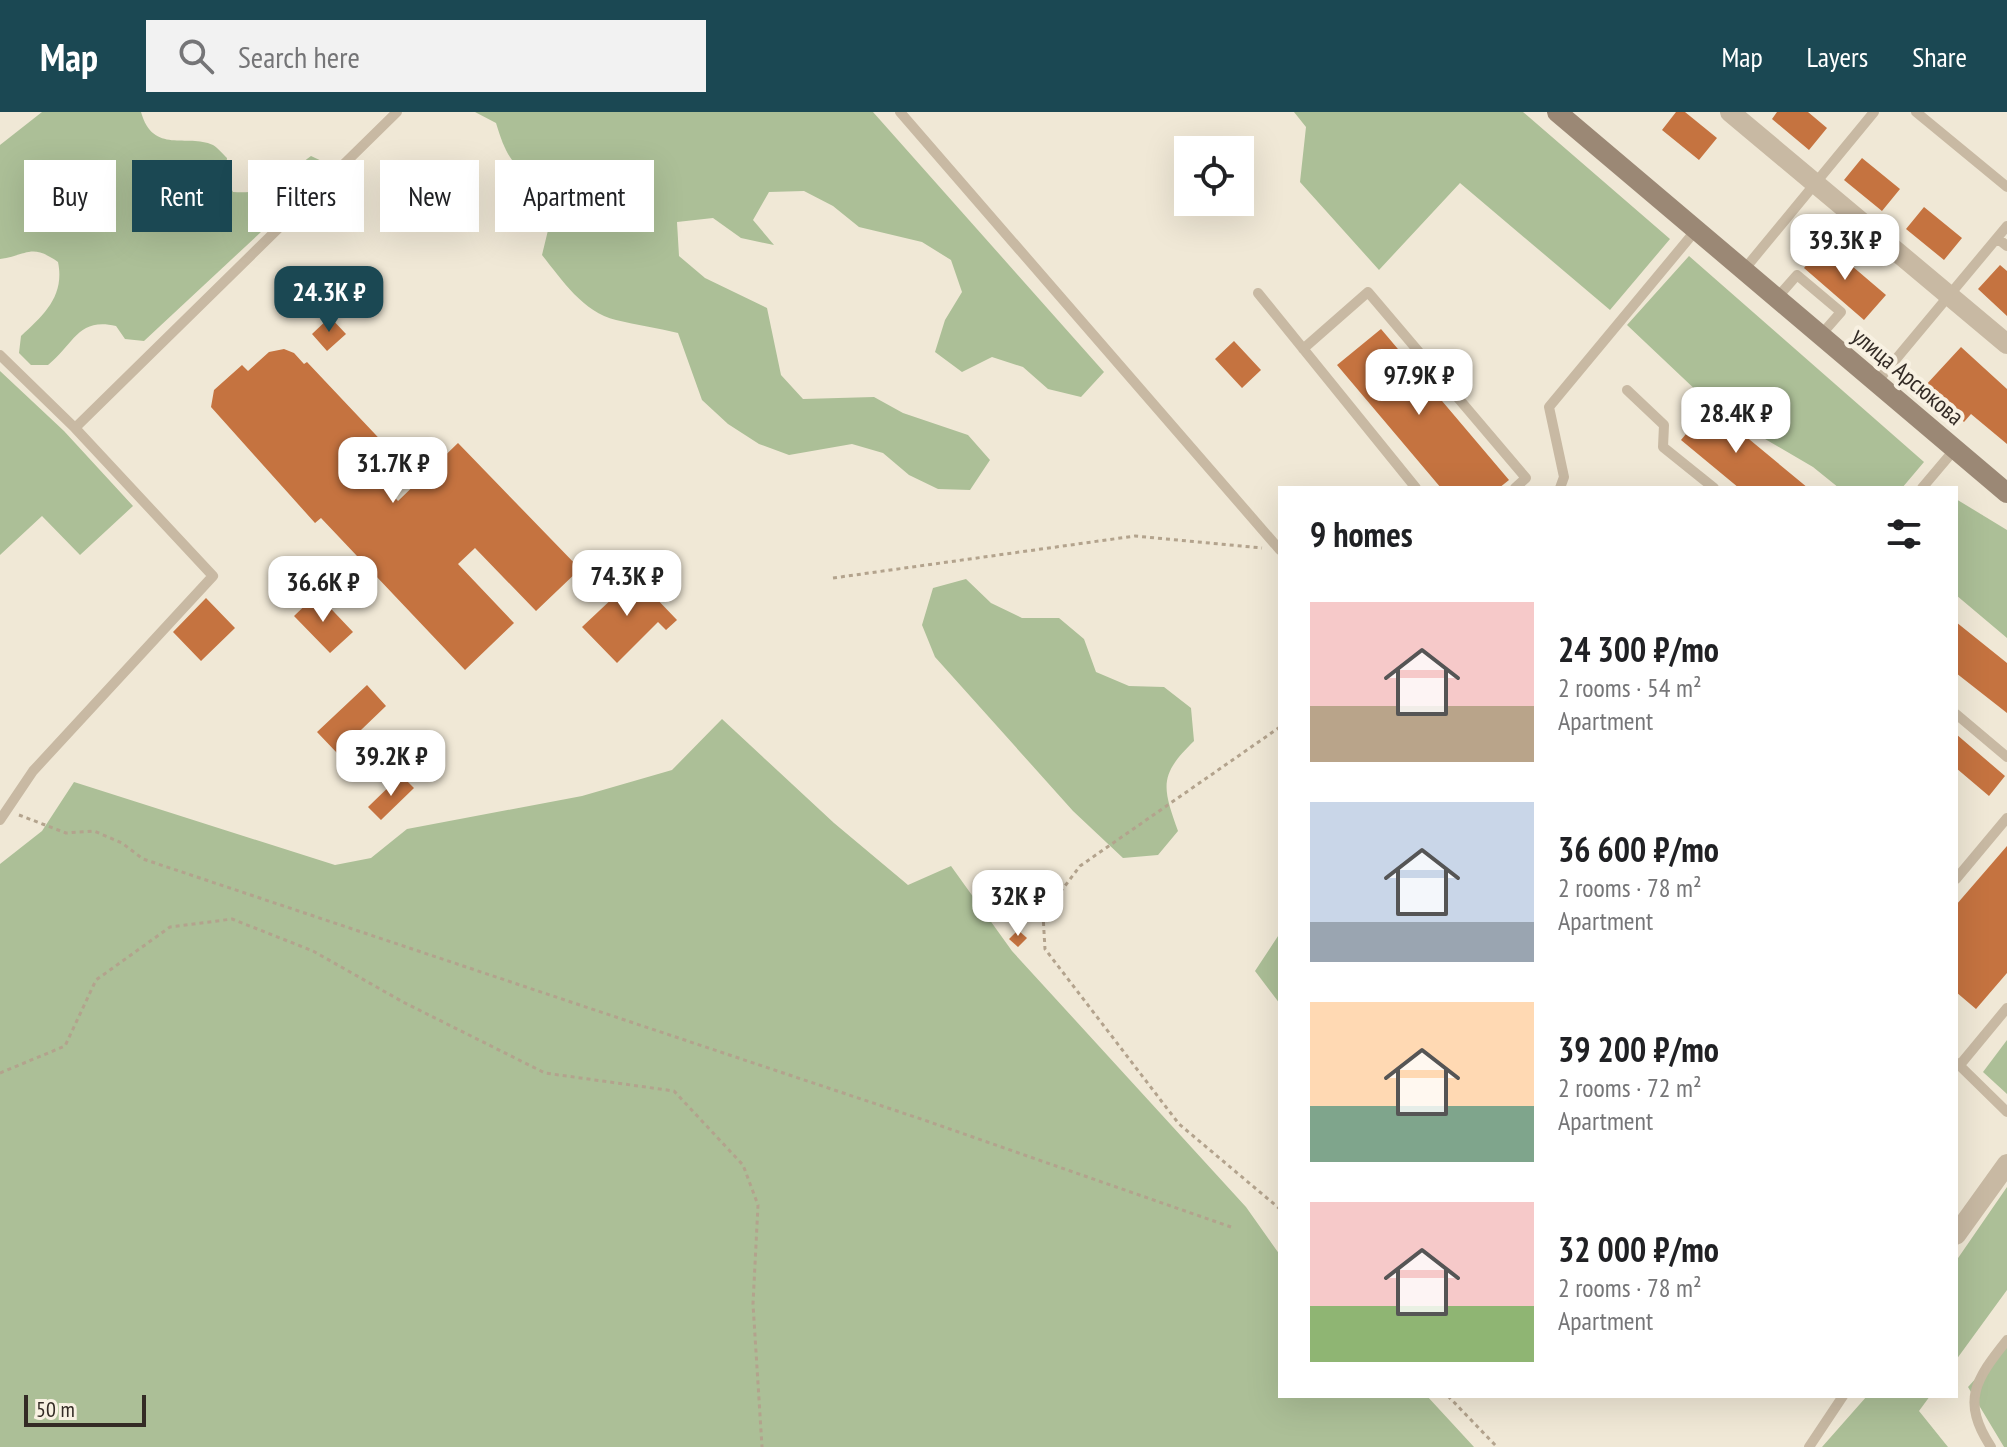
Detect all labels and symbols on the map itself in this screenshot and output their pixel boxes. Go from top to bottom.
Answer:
pin: 39.3K ₽ [1771,214,1919,282]
pin: 24.3K ₽ [255,266,403,334]
street label: улица Арсюкова [1846,320,1970,432]
pin: 97.9K ₽ [1345,349,1493,417]
pin: 28.4K ₽ [1662,387,1810,455]
pin: 31.7K ₽ [319,437,467,505]
pin: 74.3K ₽ [553,550,701,618]
pin: 36.6K ₽ [249,556,397,624]
pin: 39.2K ₽ [317,730,465,798]
pin: 32K ₽ [962,870,1074,938]
scale bar [24,1391,146,1427]

